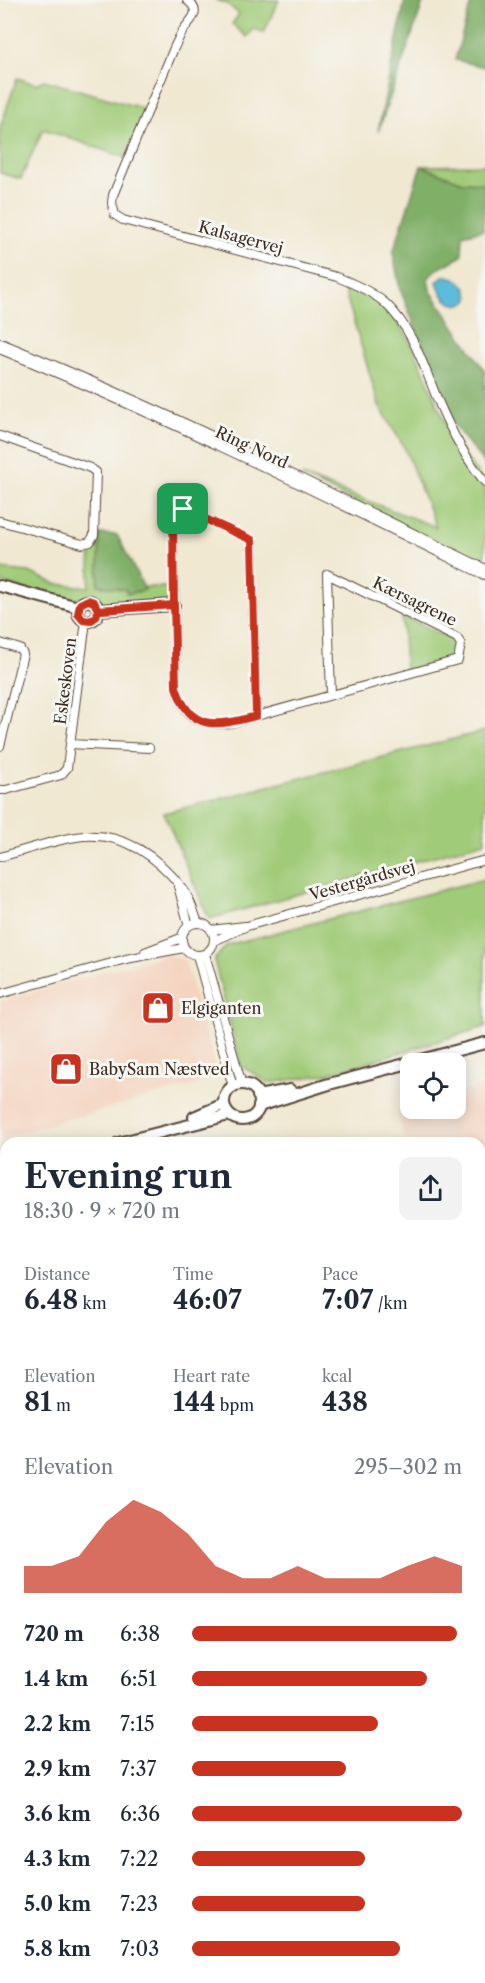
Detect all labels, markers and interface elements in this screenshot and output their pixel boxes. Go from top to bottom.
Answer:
street label: Kalsagervej [196,216,286,258]
street label: Ring Nord [212,421,292,473]
pin [157,483,208,534]
icon: arrive [166,492,199,525]
street label: Kærsagrene [370,572,460,630]
street label: Eskeskoven [50,636,80,726]
street label: Vestergårdsvej [306,855,417,905]
shop icon: Elgiganten [140,990,176,1026]
place label: Elgiganten [181,998,262,1018]
shop icon: BabySam Næstved [48,1051,84,1087]
map controls [400,1053,466,1119]
button: locate [400,1053,466,1119]
place label: BabySam Næstved [89,1059,230,1079]
text: Evening run [24,1156,232,1197]
button: share [399,1157,462,1220]
text: 18:30 · 9 × 720 m [24,1199,180,1223]
text: Distance [24,1264,90,1284]
text: Time [173,1264,213,1284]
text: Pace [322,1264,358,1284]
text: 6.48 [24,1284,78,1316]
text: 46:07 [173,1284,242,1316]
text: 7:07 [322,1284,373,1316]
text: km [78,1293,107,1313]
text: /km [373,1293,408,1313]
text: Elevation [24,1366,95,1386]
text: Heart rate [173,1366,250,1386]
text: kcal [322,1366,352,1386]
text: 81 [24,1386,52,1418]
text: 144 [173,1386,216,1418]
text: 438 [322,1386,368,1418]
text: m [52,1395,71,1415]
text: bpm [216,1395,254,1415]
text: Elevation [24,1455,113,1479]
text: 295–302 m [354,1455,462,1479]
text: 720 m [24,1622,84,1646]
text: 6:38 [120,1622,160,1646]
text: 1.4 km [24,1667,89,1691]
text: 6:51 [120,1667,157,1691]
text: 2.2 km [24,1712,91,1736]
text: 7:15 [120,1712,155,1736]
text: 2.9 km [24,1757,91,1781]
text: 7:37 [120,1757,156,1781]
text: 3.6 km [24,1802,91,1826]
text: 6:36 [120,1802,160,1826]
text: 4.3 km [24,1847,91,1871]
text: 7:22 [120,1847,158,1871]
text: 5.0 km [24,1892,91,1916]
text: 7:23 [120,1892,158,1916]
text: 5.8 km [24,1937,91,1961]
text: 7:03 [120,1937,159,1961]

